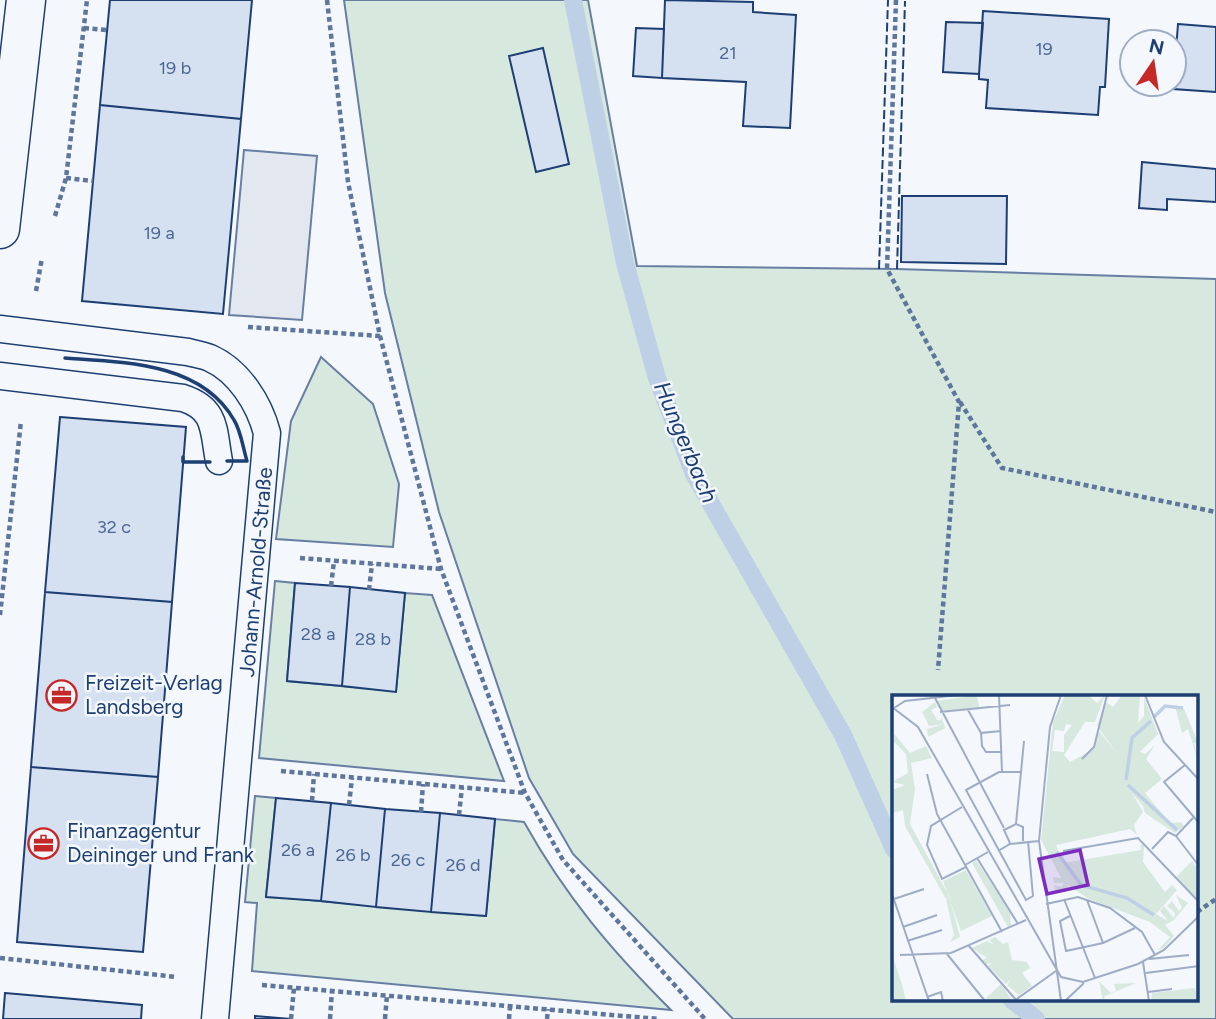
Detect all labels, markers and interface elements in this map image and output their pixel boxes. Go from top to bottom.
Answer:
north arrow [1118,28,1188,98]
text: N [1147,34,1166,60]
house number: 19 [1035,38,1053,60]
house number: 21 [719,42,737,64]
house number: 19 b [159,57,191,79]
house number: 19 a [143,222,175,244]
water label: Hungerbach [648,377,724,507]
street label: Johann-Arnold-Straße [234,466,277,678]
house number: 32 c [97,516,131,538]
house number: 28 a [301,623,335,645]
house number: 28 b [355,628,391,650]
place label: Freizeit-Verlag Landsberg [85,670,223,719]
office icon: Freizeit-Verlag Landsberg [45,678,79,712]
inset map [892,695,1198,1002]
place label: Finanzagentur Deininger und Frank [67,818,255,867]
office icon: Finanzagentur Deininger und Frank [27,826,61,860]
house number: 26 a [281,839,315,861]
house number: 26 b [335,844,371,866]
house number: 26 c [391,849,425,871]
house number: 26 d [445,854,481,876]

